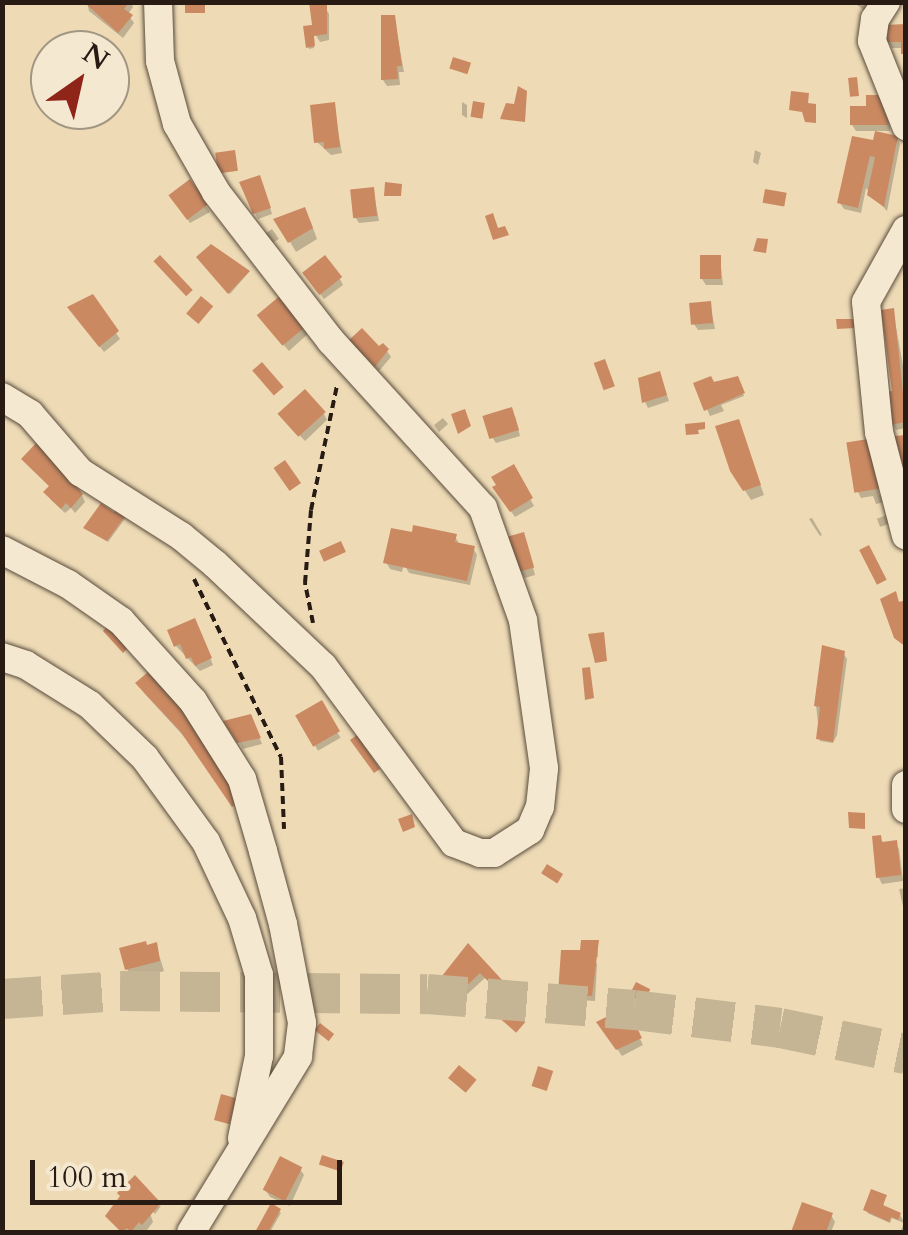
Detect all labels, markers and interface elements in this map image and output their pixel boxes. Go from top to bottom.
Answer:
north arrow [30,30,130,130]
text: N [75,34,116,79]
scale bar [35,1140,348,1202]
text: 100 m [47,1157,127,1198]

